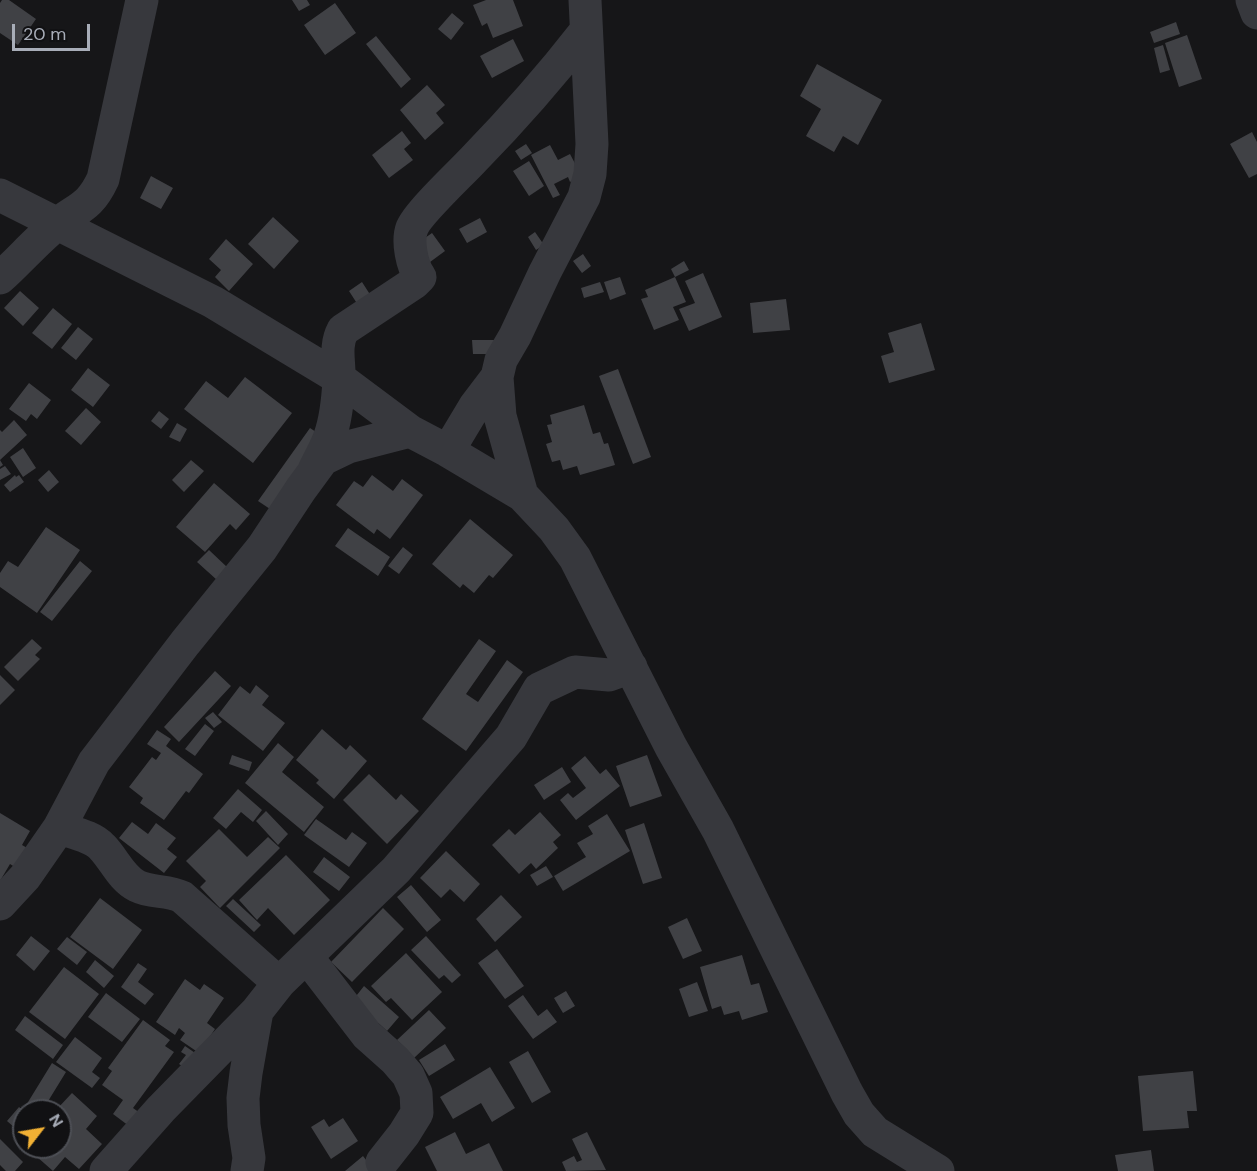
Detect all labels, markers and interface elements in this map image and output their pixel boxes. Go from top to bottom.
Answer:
scale bar [15,12,93,50]
text: 20 m [23,22,66,46]
north arrow [12,1099,72,1159]
text: N [44,1110,68,1131]

